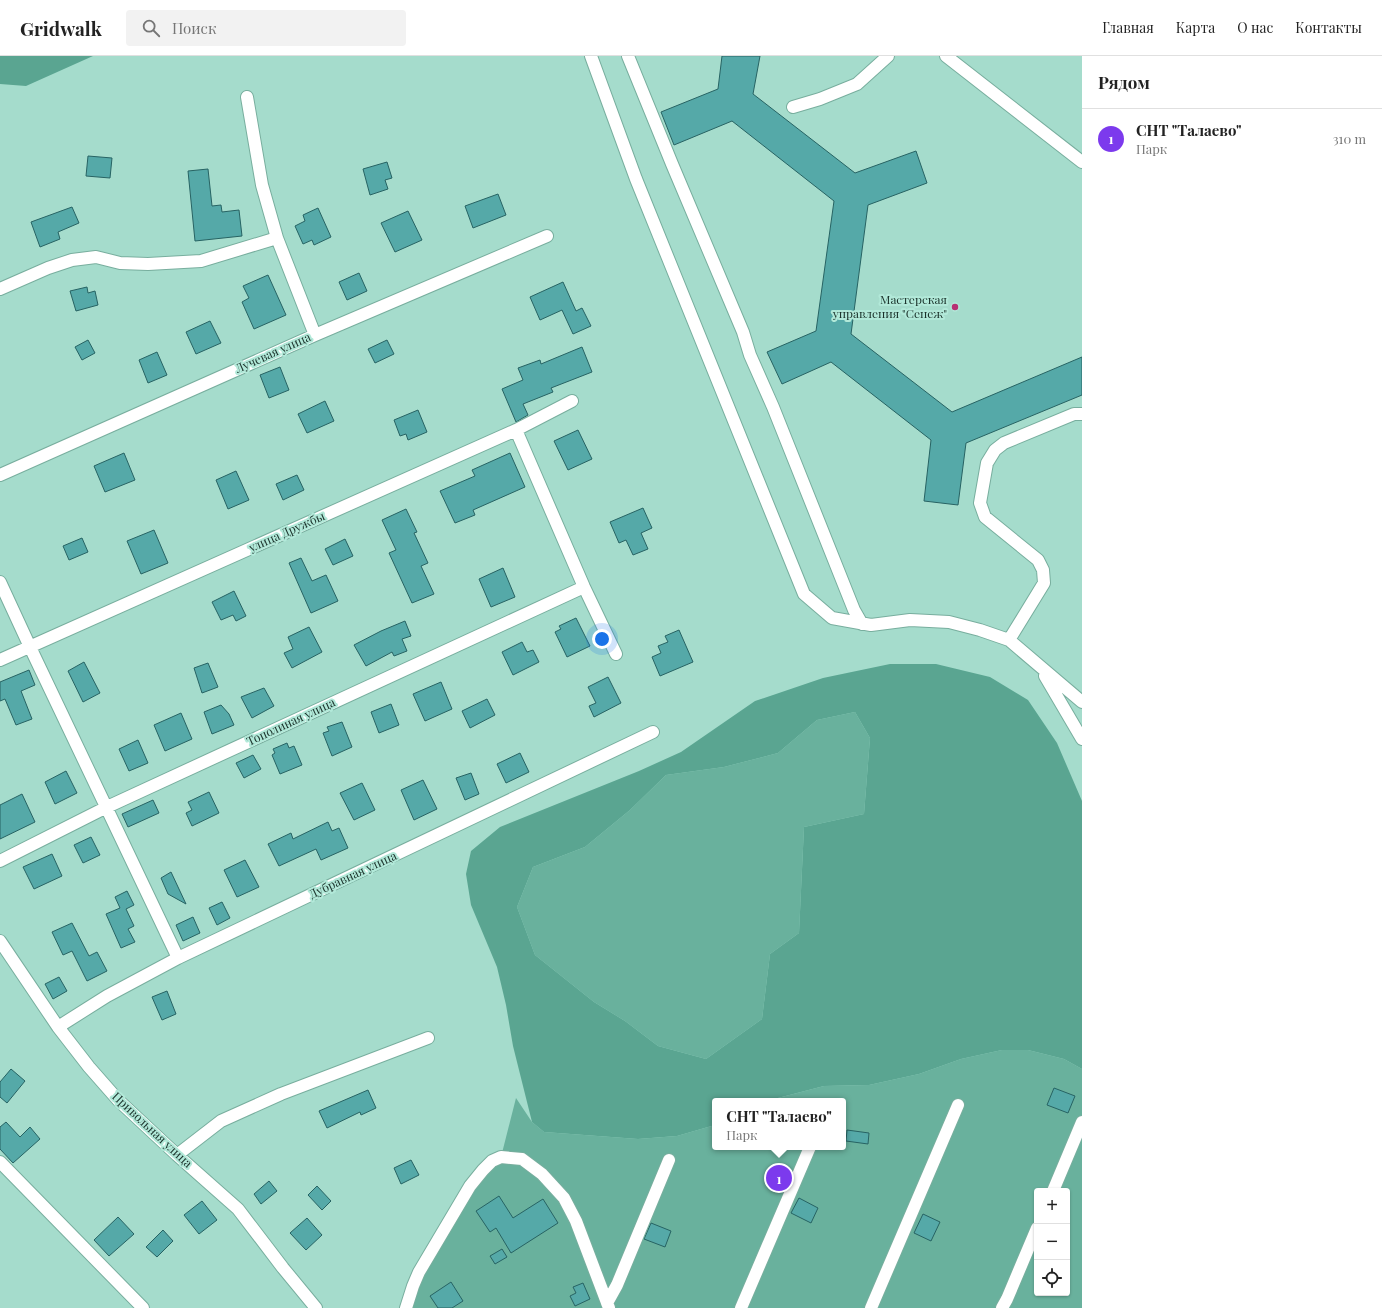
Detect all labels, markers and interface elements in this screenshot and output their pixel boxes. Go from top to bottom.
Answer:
search box [126,10,406,46]
text: Gridwalk [20,15,102,41]
icon: search [140,17,162,39]
text: Поиск [172,18,216,38]
text: Главная [1102,18,1154,37]
text: Карта [1176,18,1215,37]
text: О нас [1237,18,1273,37]
text: Контакты [1295,18,1362,37]
text: Рядом [1098,71,1150,93]
text: СНТ "Талаево" [1136,120,1242,140]
text: 1 [1109,130,1113,147]
text: 310 m [1333,130,1366,147]
text: Парк [1136,140,1167,157]
place label: Мастерская управления "Сенеж" [832,291,948,321]
marker: Мастерская управления "Сенеж" [950,302,960,312]
street label: Лучевая улица [231,328,313,376]
street label: улица Дружбы [245,507,327,555]
your location [592,629,612,649]
street label: Тополиная улица [244,694,337,749]
street label: Дубравная улица [306,847,399,901]
street label: Привольная улица [109,1088,196,1171]
popup [712,1098,846,1150]
text: СНТ "Талаево" [726,1106,832,1126]
text: Парк [726,1126,757,1143]
pin: 1 [766,1163,792,1193]
map controls [1034,1188,1070,1296]
button: + [1034,1188,1070,1224]
button: − [1034,1224,1070,1260]
button: locate [1034,1260,1070,1296]

